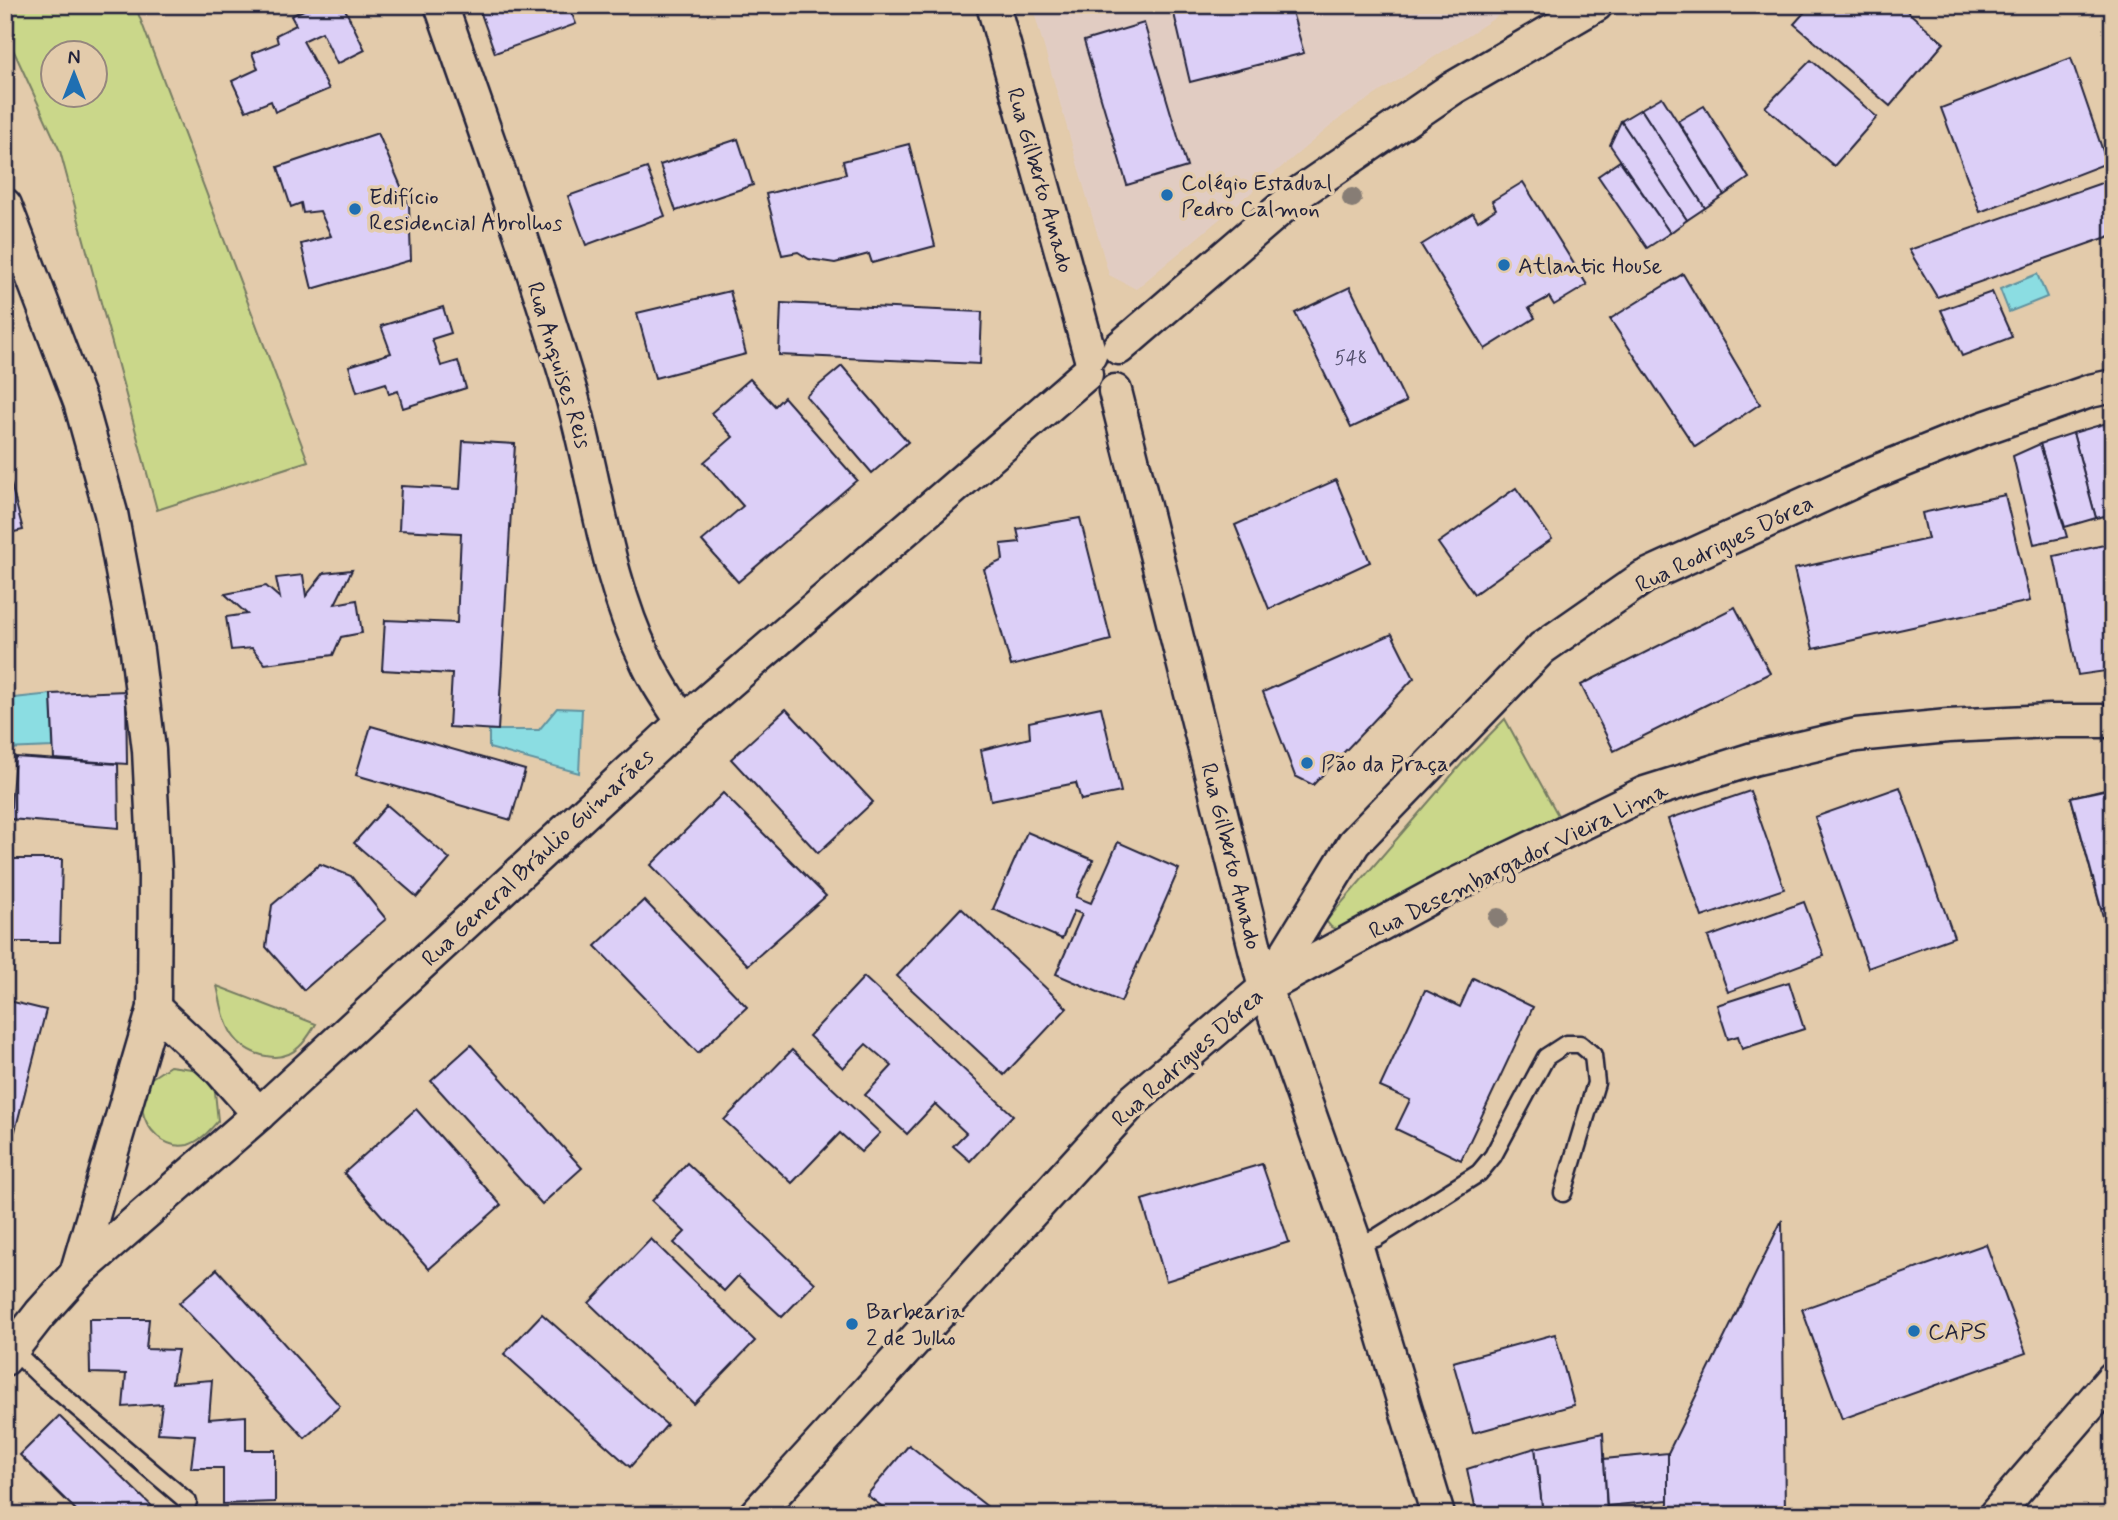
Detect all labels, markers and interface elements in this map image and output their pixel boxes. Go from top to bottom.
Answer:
north arrow [38,38,108,108]
text: N [68,46,80,71]
street label: Rua Gilberto Amado [998,85,1080,277]
place label: Colégio Estadual Pedro Calmon [1181,169,1332,225]
place label: Edifício Residencial Abrolhos [369,183,562,239]
marker: Colégio Estadual Pedro Calmon [1159,187,1175,203]
marker: Edifício Residencial Abrolhos [347,201,363,217]
place label: Atlantic House [1518,252,1663,282]
marker: Atlantic House [1496,257,1512,273]
street label: Rua Anquises Reis [519,279,598,452]
house number: 548 [1334,346,1368,371]
street label: Rua Rodrigues Dórea [1631,489,1819,601]
street label: Rua General Bráulio Guimarães [416,743,661,974]
place label: Pão da Praça [1321,750,1449,780]
marker: Pão da Praça [1299,755,1315,771]
street label: Rua Gilberto Amado [1192,760,1268,953]
street label: Rua Desembargador Vieira Lima [1364,776,1674,949]
street label: Rua Rodrigues Dórea [1106,982,1271,1135]
place label: Barbearia 2 de Julho [866,1298,965,1354]
marker: Barbearia 2 de Julho [844,1316,860,1332]
place label: CAPS [1928,1318,1986,1348]
marker: CAPS [1906,1323,1922,1339]

